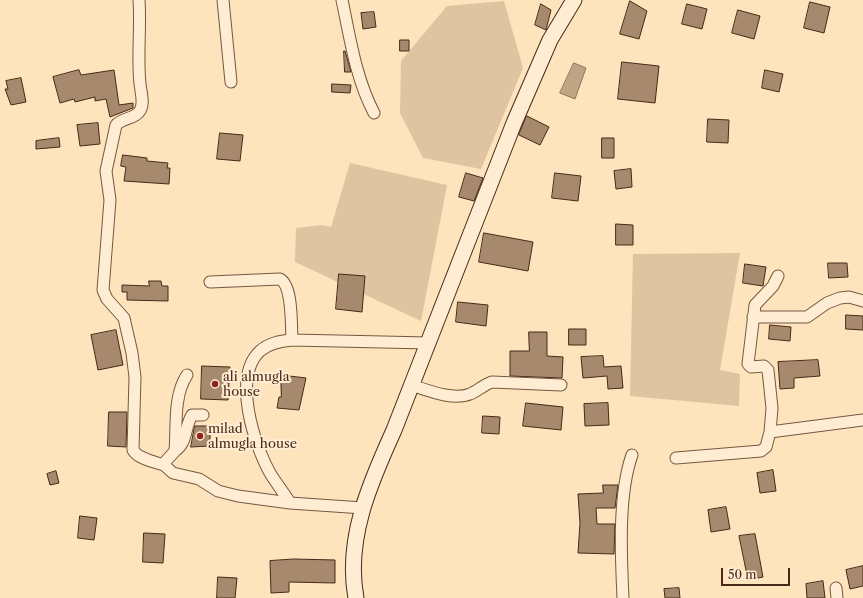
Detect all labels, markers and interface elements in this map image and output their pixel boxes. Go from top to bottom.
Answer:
place label: ali almugla house [223,369,290,400]
marker: ali almugla house [210,379,220,389]
place label: milad almugla house [208,421,297,452]
marker: milad almugla house [195,431,205,441]
scale bar [723,560,792,586]
text: 50 m [728,567,757,582]

